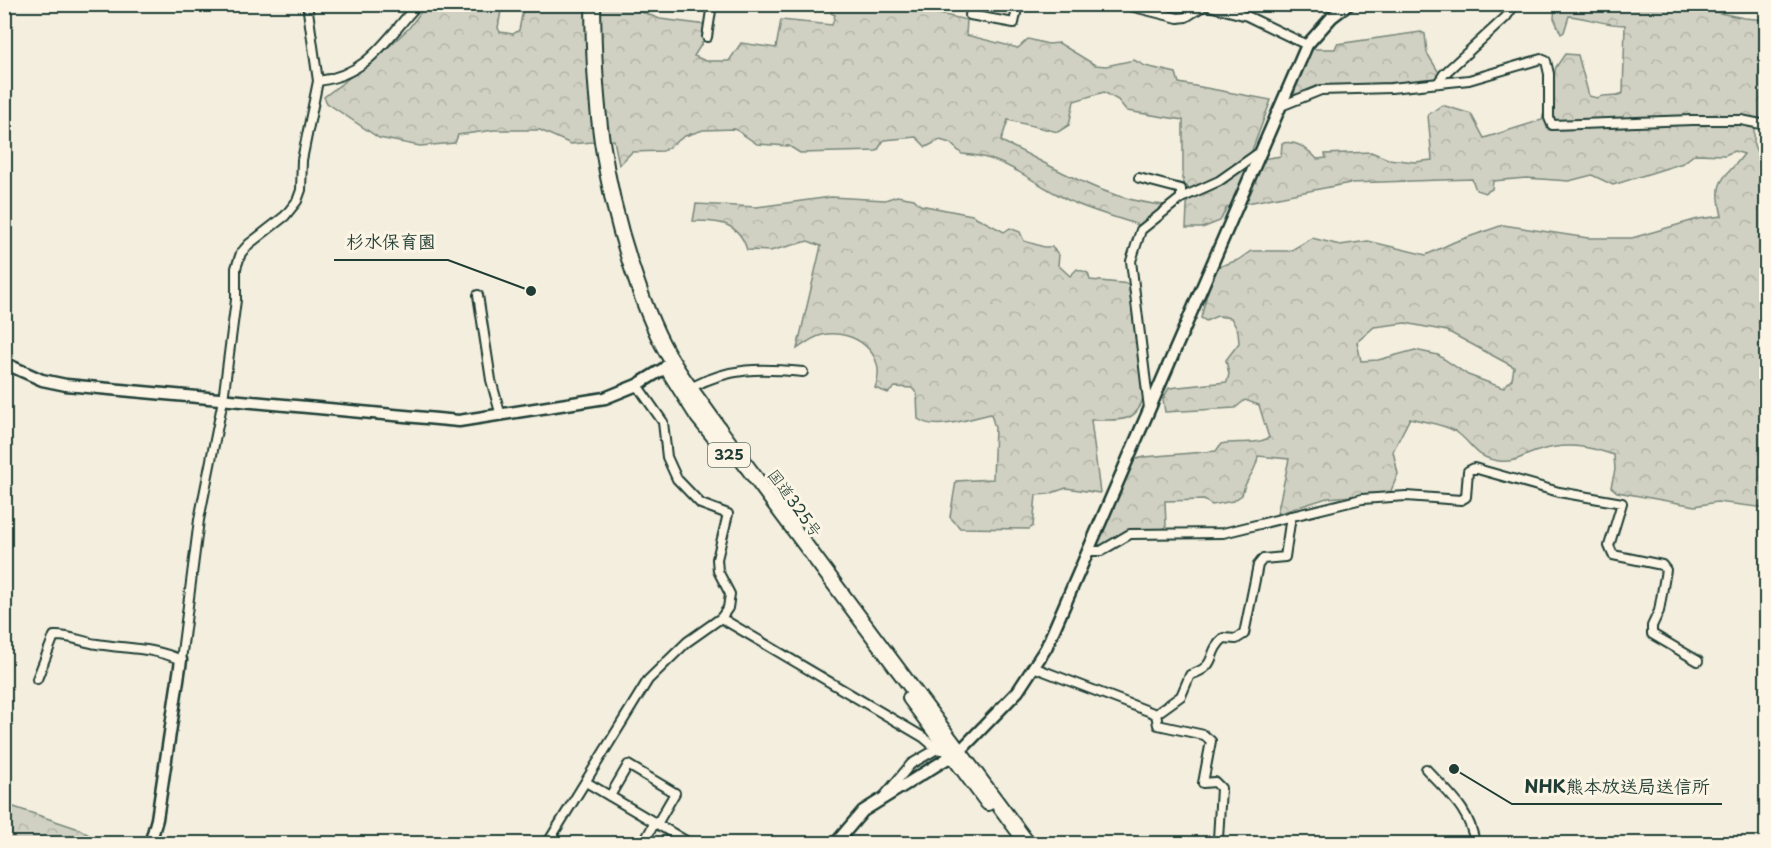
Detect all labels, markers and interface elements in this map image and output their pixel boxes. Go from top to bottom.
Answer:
callout: 杉水保育園 [334,224,448,260]
text: 杉水保育園 [346,227,436,254]
road number: 325 [708,443,750,467]
street label: 国道325号 [763,463,829,542]
callout: NHK熊本放送局送信所 [1512,768,1722,804]
text: NHK熊本放送局送信所 [1524,772,1710,799]

